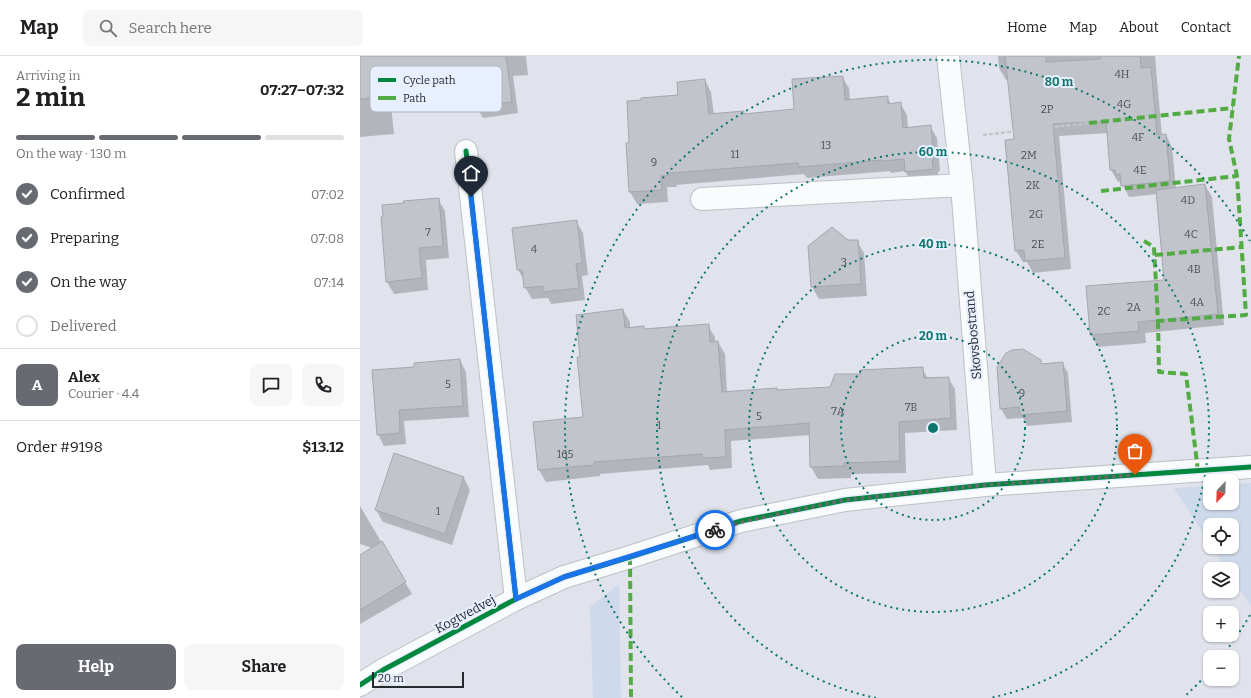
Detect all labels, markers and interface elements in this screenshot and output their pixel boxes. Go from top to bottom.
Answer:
search box [83,10,363,46]
text: Map [20,16,59,39]
icon: search [97,17,119,39]
text: Search here [129,19,212,37]
text: Home [1007,19,1047,36]
text: Map [1069,19,1097,36]
text: About [1119,19,1159,36]
text: Contact [1181,19,1231,36]
legend [370,66,502,112]
text: Arriving in [16,68,81,83]
house number: 4H [1114,68,1130,81]
text: Cycle path [403,74,456,87]
text: 80 m [1045,75,1074,89]
text: 07:27–07:32 [260,81,344,99]
text: 2 min [16,82,85,113]
text: Path [403,92,426,105]
house number: 4G [1117,98,1131,111]
house number: 2P [1041,103,1054,116]
house number: 4F [1132,131,1144,144]
house number: 13 [821,139,831,152]
text: 60 m [919,145,948,159]
text: On the way · 130 m [16,146,126,161]
house number: 11 [731,148,740,161]
house number: 2M [1021,149,1037,162]
pin [454,156,488,197]
house number: 9 [651,156,657,169]
icon: home [460,162,482,184]
house number: 4E [1133,164,1147,177]
house number: 2K [1026,179,1040,192]
icon: check [16,183,38,205]
text: Confirmed [50,185,125,203]
text: 07:02 [311,187,344,202]
house number: 4D [1181,194,1195,207]
house number: 2G [1029,208,1043,221]
house number: 7 [425,226,431,239]
icon: check [16,227,38,249]
house number: 4C [1184,228,1198,241]
text: Preparing [50,229,119,247]
text: 07:08 [310,231,344,246]
text: 40 m [919,237,948,251]
house number: 2E [1032,238,1045,251]
house number: 4 [531,243,538,256]
house number: 3 [841,256,847,269]
house number: 4B [1187,263,1201,276]
icon: check [16,271,38,293]
text: On the way [50,273,127,291]
text: 07:14 [314,275,344,290]
street label: Skovsbostrand [962,290,984,380]
house number: 4A [1190,296,1204,309]
house number: 2A [1127,301,1141,314]
house number: 2C [1097,305,1111,318]
text: Delivered [50,317,117,335]
text: 20 m [919,329,948,343]
button: chat [250,364,292,406]
button: phone [302,364,344,406]
text: Alex [68,368,100,386]
text: A [32,376,42,394]
house number: 5 [445,378,451,391]
text: Courier · 4.4 [68,386,139,401]
house number: 9 [1019,387,1025,400]
house number: 7B [905,401,917,414]
house number: 7A [831,405,845,418]
house number: 5 [756,410,762,423]
house number: 1 [657,419,662,432]
centre of rings [926,421,940,435]
pin [1118,434,1152,475]
text: Order #9198 [16,438,103,456]
text: $13.12 [302,438,344,456]
icon: bag [1124,440,1146,462]
house number: 165 [557,448,573,461]
north arrow [1203,474,1239,510]
map controls [1203,474,1239,686]
house number: 1 [436,505,441,518]
courier [695,510,735,550]
button: locate [1203,518,1239,554]
icon: bike [704,519,726,541]
button: layers [1203,562,1239,598]
street label: Kogtvedvej [432,592,498,636]
button: + [1203,606,1239,642]
button: Help [16,644,176,690]
button: Share [184,644,344,690]
button: − [1203,650,1239,686]
scale bar [372,670,464,689]
text: 20 m [378,672,404,685]

